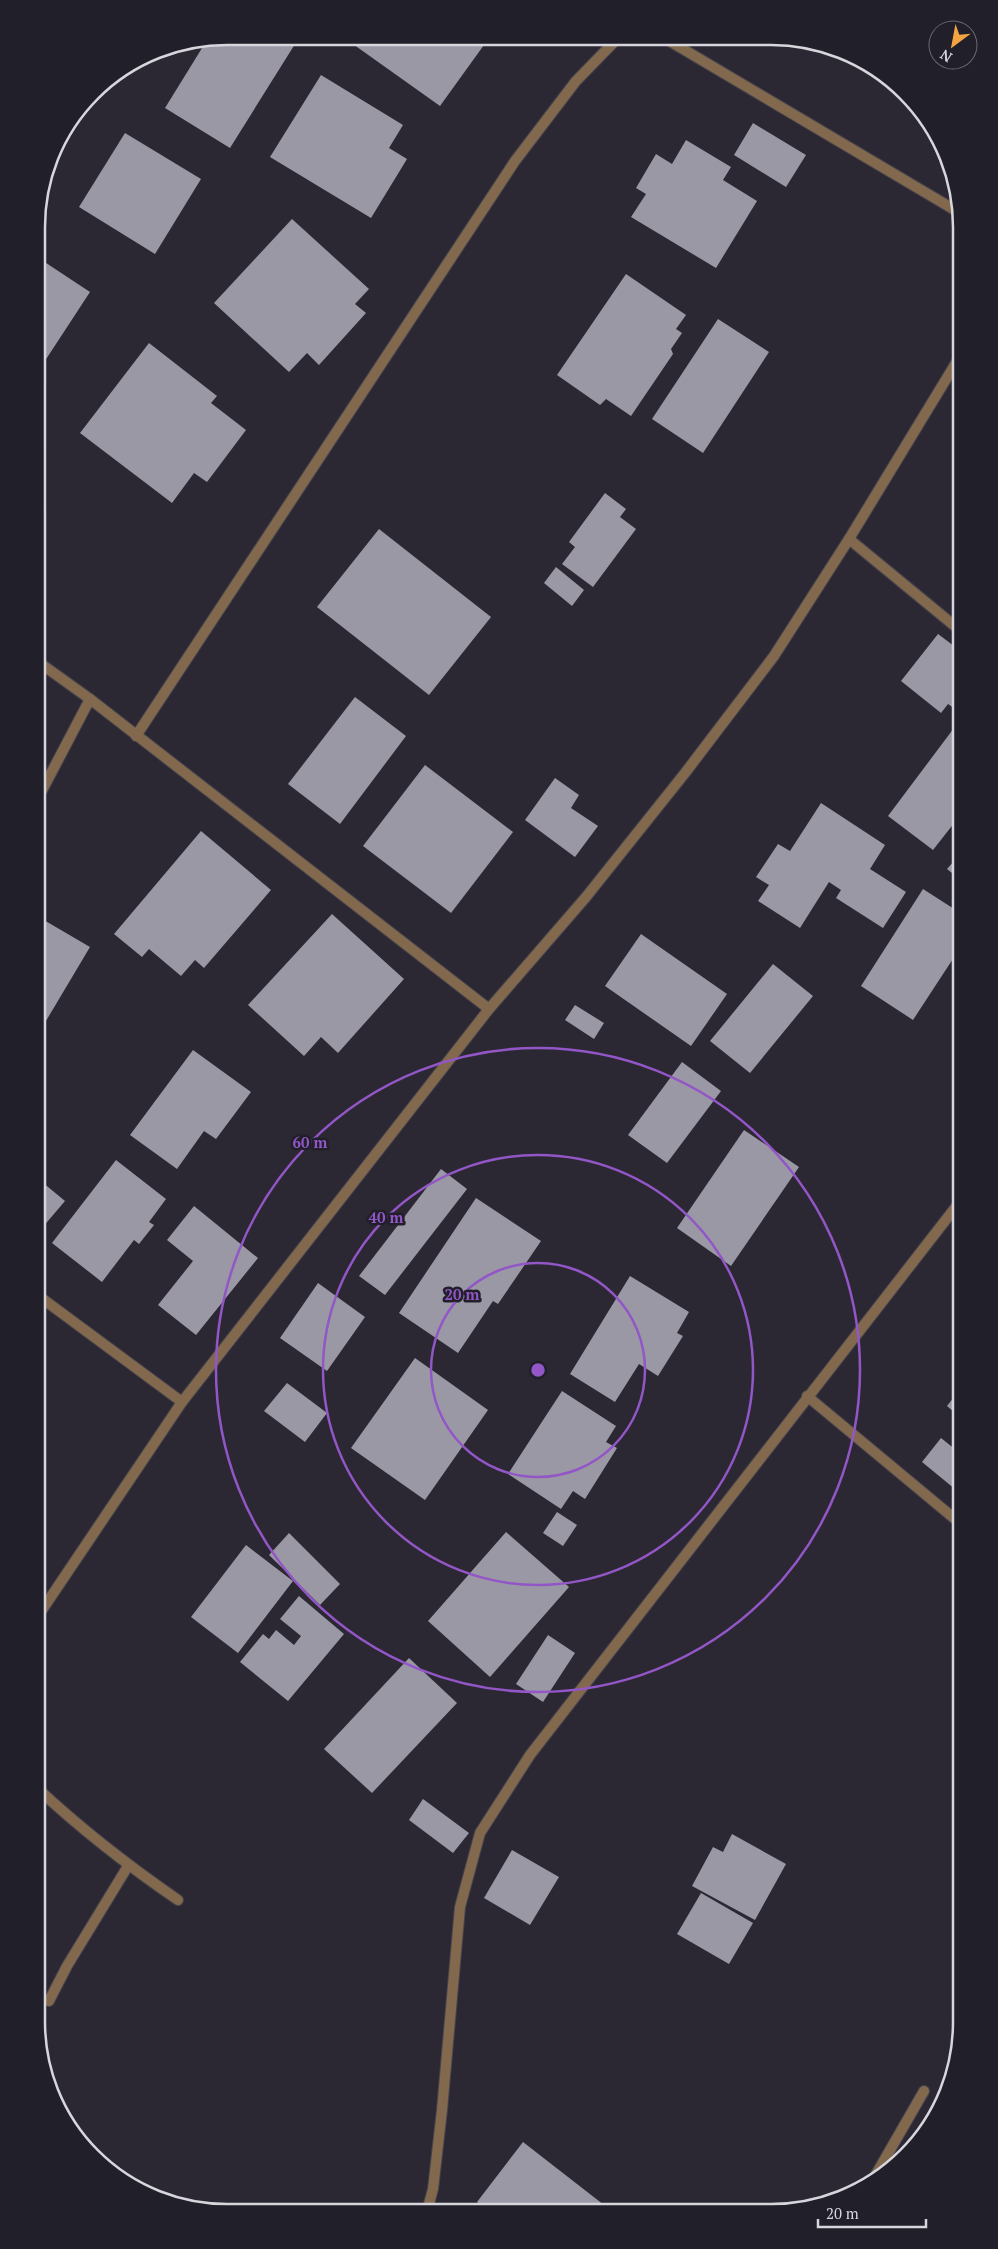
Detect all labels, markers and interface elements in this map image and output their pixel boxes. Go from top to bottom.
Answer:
north arrow [928,20,978,70]
text: N [936,45,955,67]
text: 60 m [293,1132,328,1152]
text: 40 m [369,1207,404,1227]
text: 20 m [445,1284,480,1304]
centre of rings [529,1361,547,1379]
scale bar [818,2196,926,2228]
text: 20 m [826,2203,859,2223]

